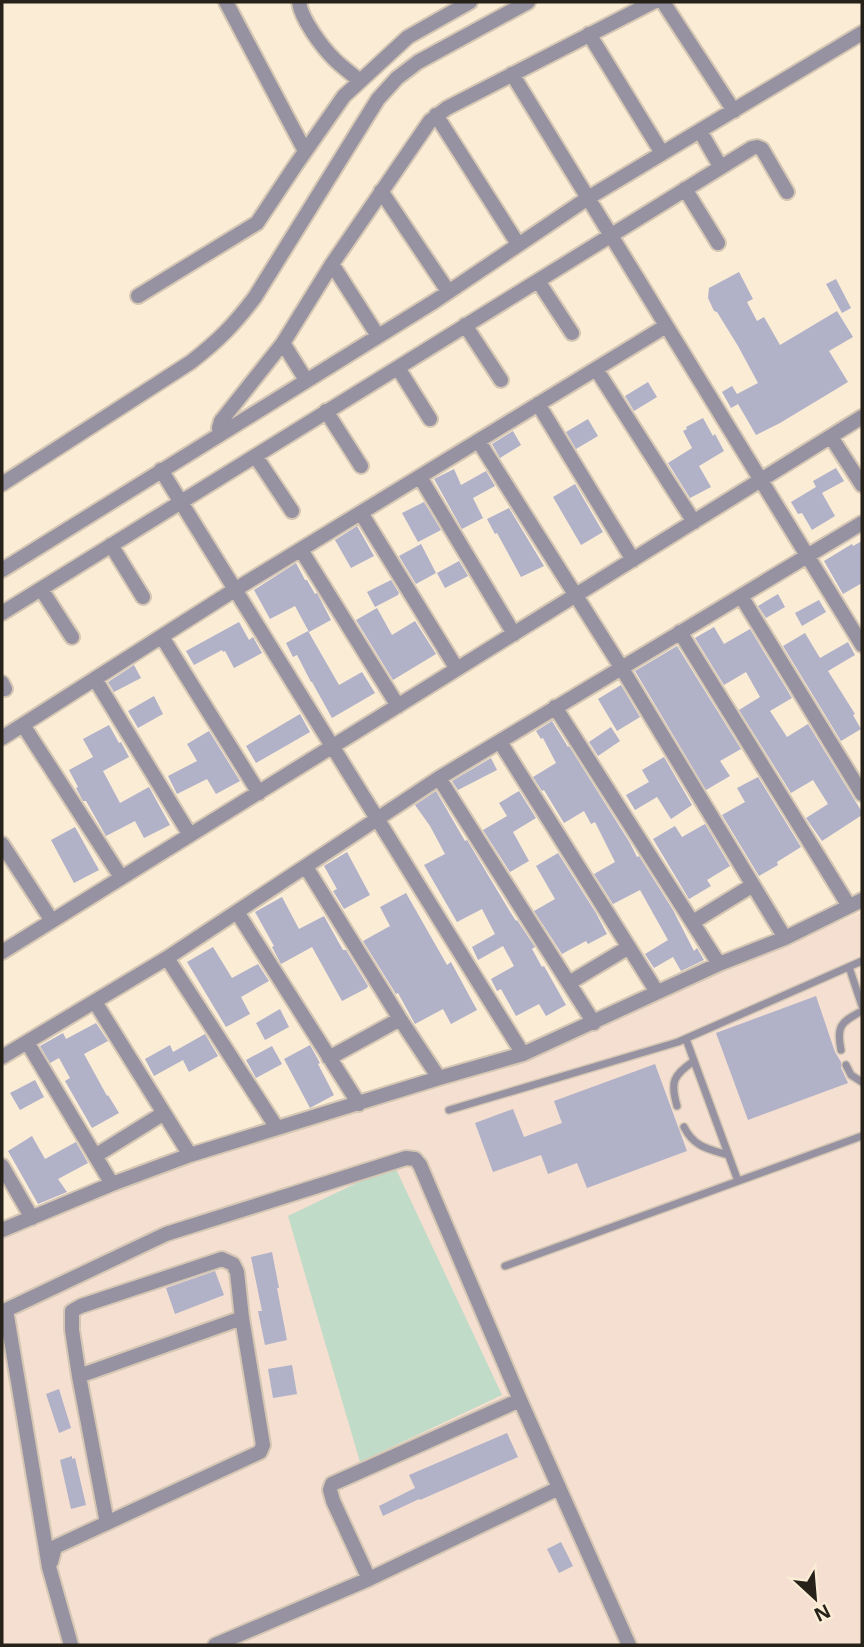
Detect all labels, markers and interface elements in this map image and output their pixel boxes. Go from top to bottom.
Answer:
north arrow [780,1563,850,1633]
text: N [810,1598,835,1628]

